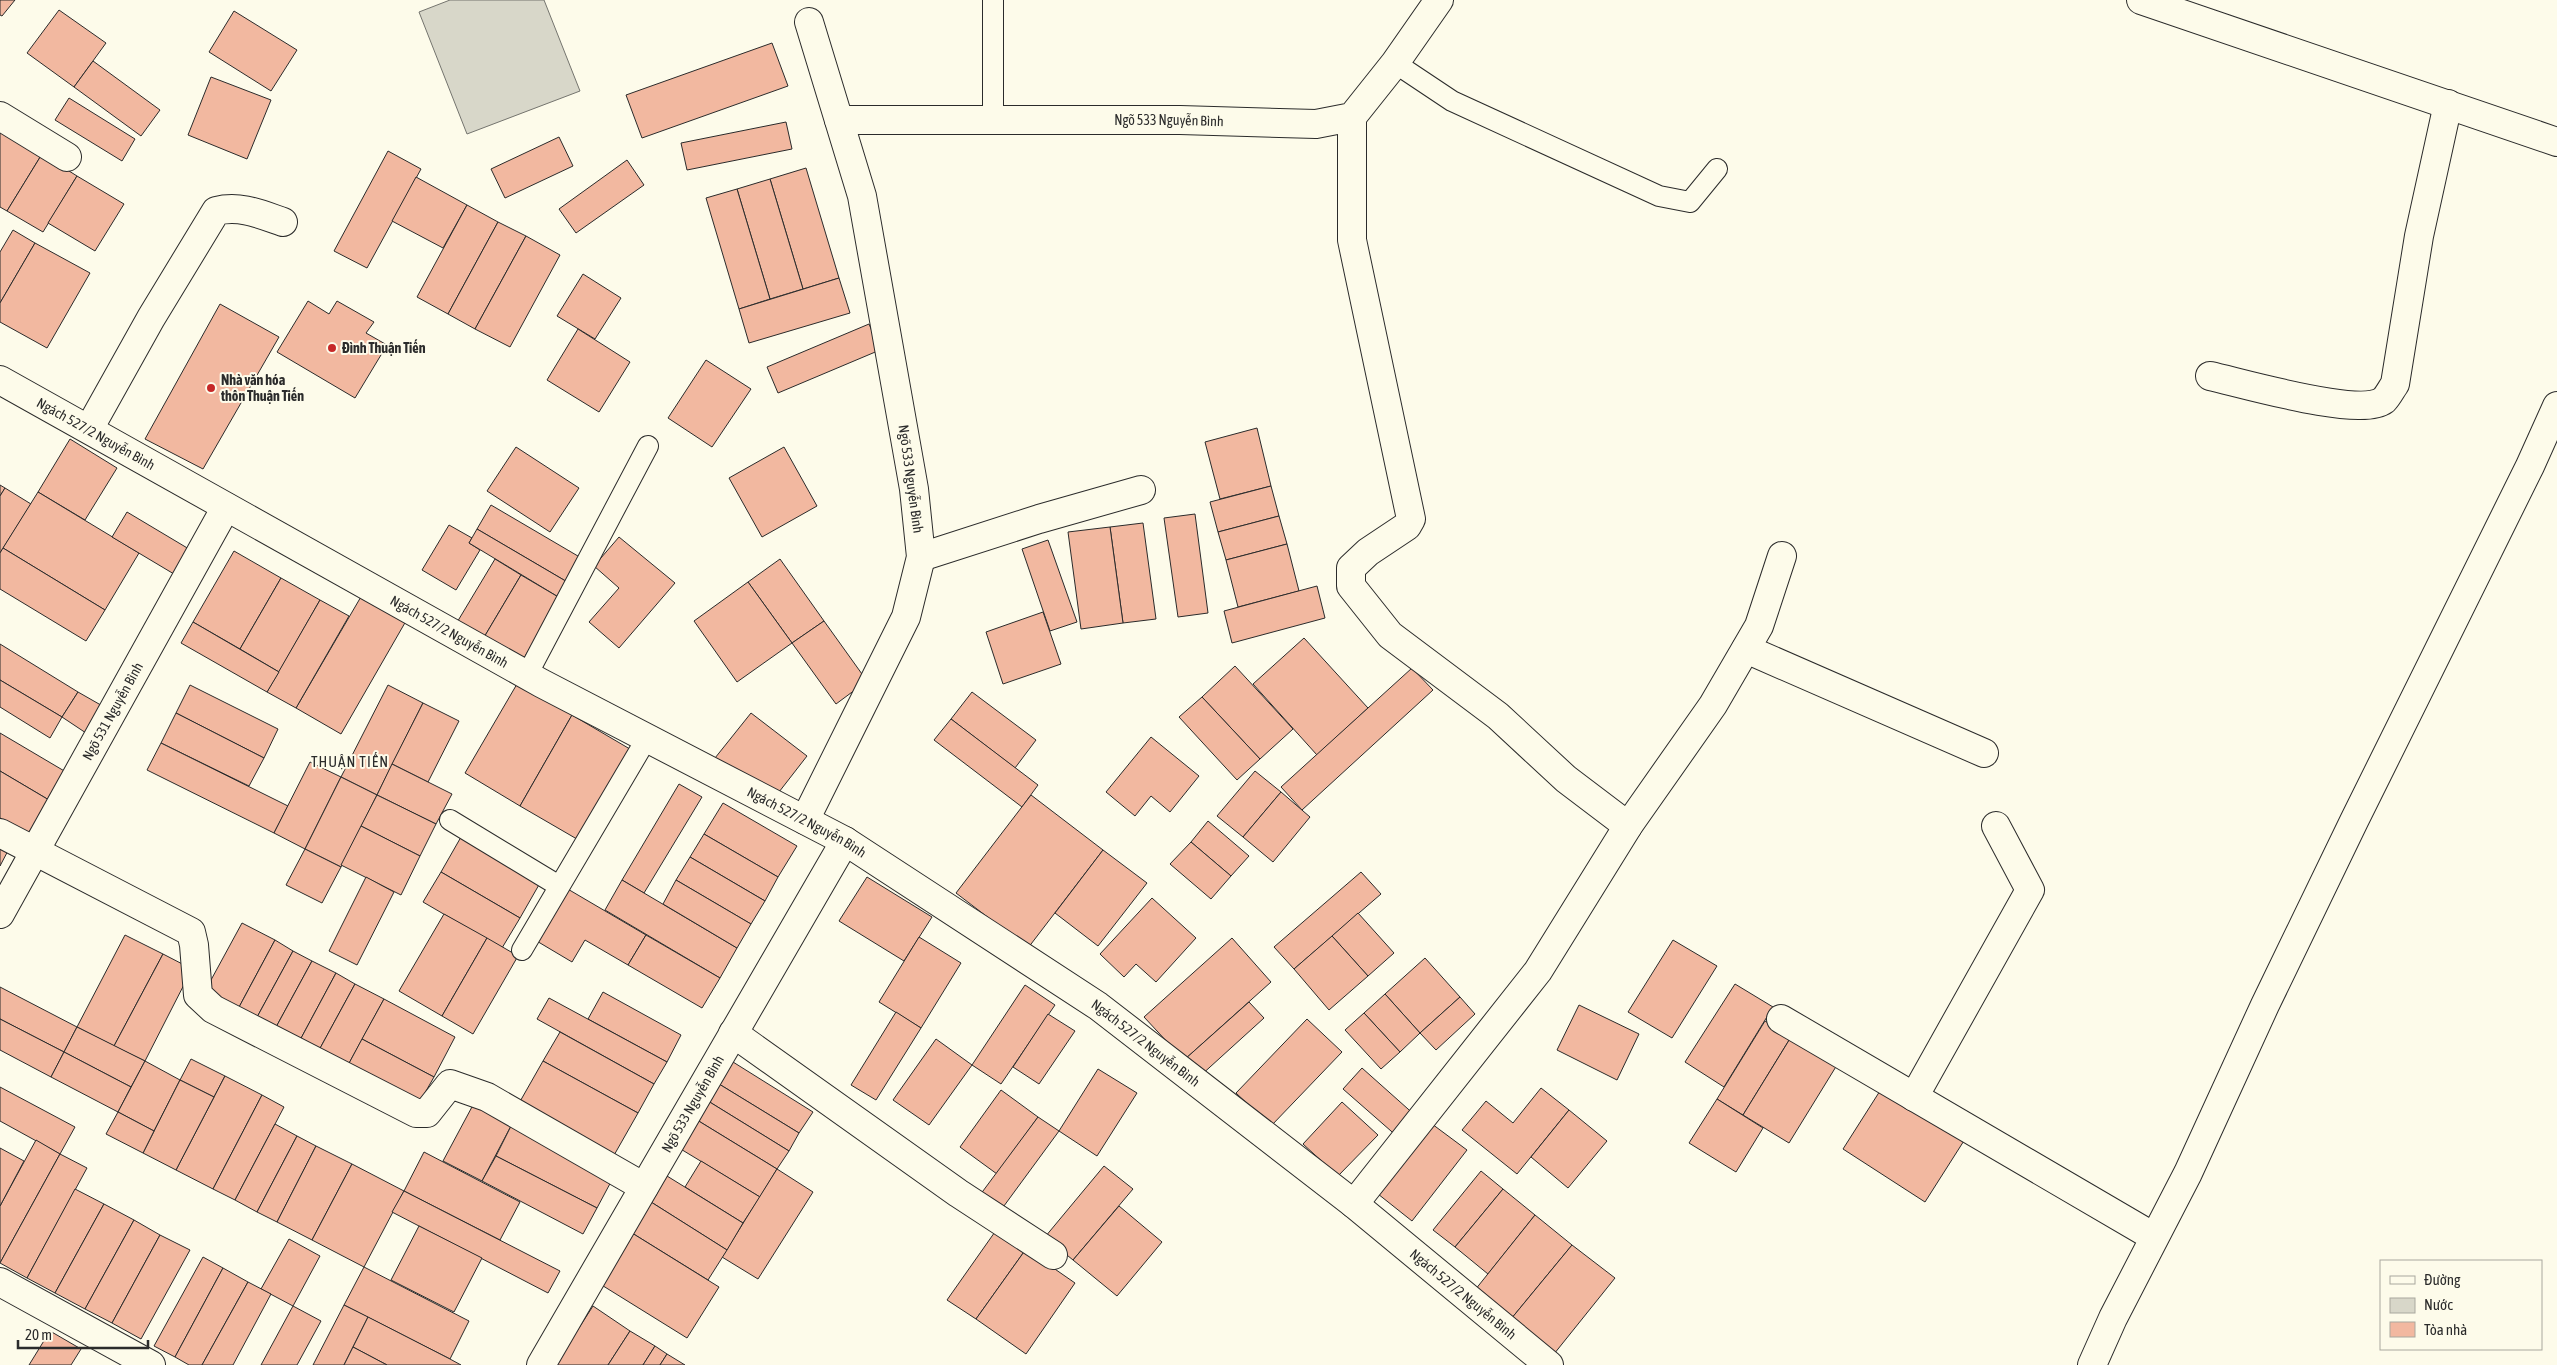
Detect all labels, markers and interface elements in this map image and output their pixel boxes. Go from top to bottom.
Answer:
street label: Ngõ 533 Nguyễn Bình [1114,112,1224,129]
place label: Đình Thuận Tiến [342,339,426,356]
marker: Đình Thuận Tiến [326,342,338,354]
place label: Nhà văn hóa thôn Thuận Tiến [220,372,304,404]
marker: Nhà văn hóa thôn Thuận Tiến [205,382,217,394]
street label: Ngách 527/2 Nguyễn Bình [34,394,158,473]
street label: Ngõ 533 Nguyễn Bình [895,424,927,534]
street label: Ngách 527/2 Nguyễn Bình [388,592,511,671]
street label: Ngõ 531 Nguyễn Bình [79,659,146,763]
district label: THUẬN TIẾN [311,752,389,770]
street label: Ngách 527/2 Nguyễn Bình [745,784,869,861]
street label: Ngách 527/2 Nguyễn Bình [1089,996,1203,1090]
street label: Ngõ 533 Nguyễn Bình [658,1052,727,1155]
street label: Ngách 527/2 Nguyễn Bình [1407,1246,1519,1343]
legend [2380,1260,2542,1350]
text: Đường [2424,1271,2461,1288]
text: Nước [2424,1296,2453,1313]
scale bar [18,1318,148,1350]
text: Tòa nhà [2424,1321,2467,1338]
text: 20 m [25,1326,52,1343]

